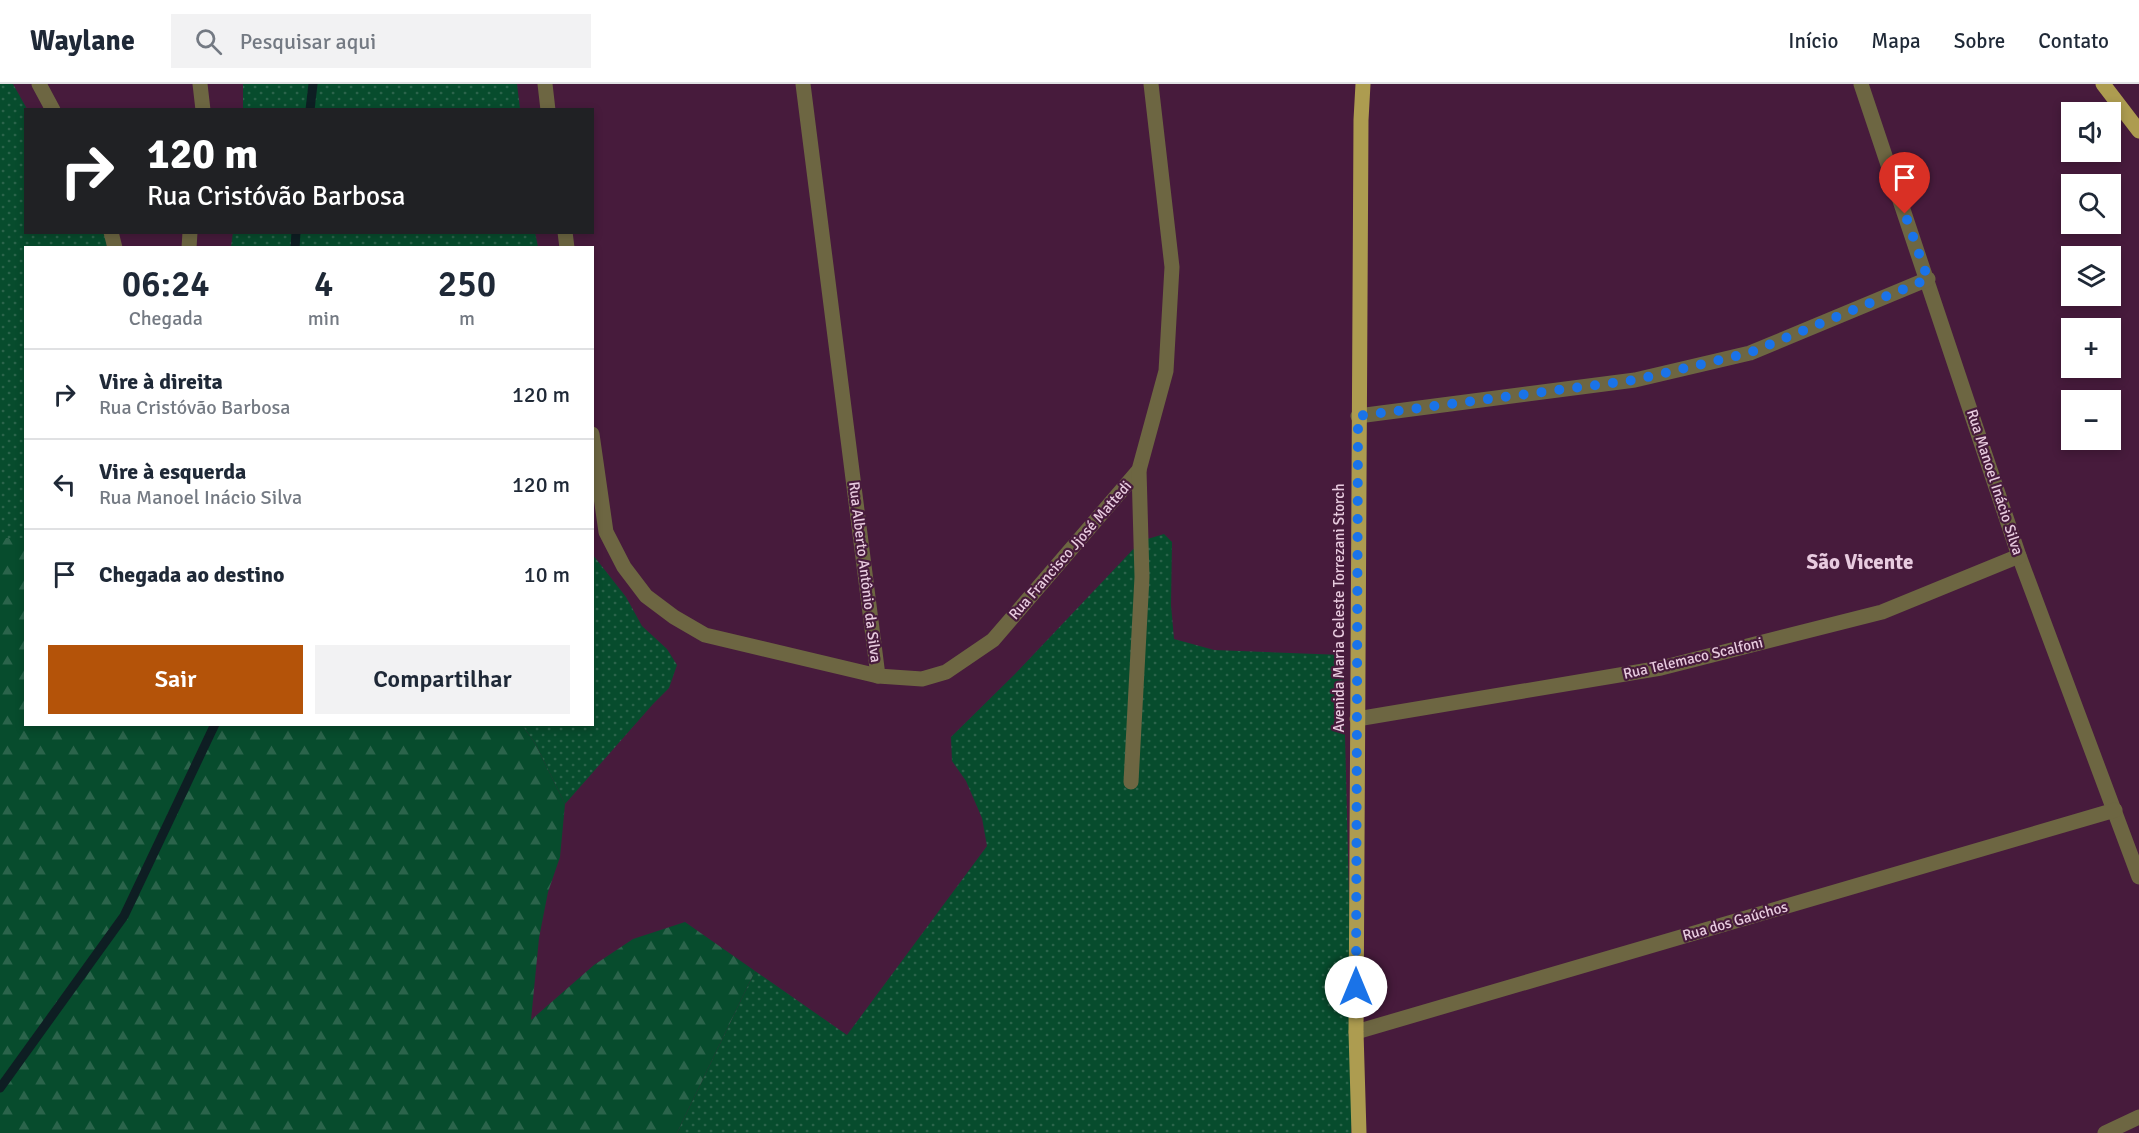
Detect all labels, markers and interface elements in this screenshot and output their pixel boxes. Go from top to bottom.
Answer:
search box [171,14,591,68]
text: Waylane [30,24,135,58]
icon: search [192,25,225,58]
text: Pesquisar aqui [240,28,376,55]
text: Início [1788,28,1838,54]
text: Mapa [1871,28,1921,54]
text: Sobre [1954,28,2005,54]
text: Contato [2038,28,2109,54]
map controls [2061,102,2121,450]
button: sound [2061,102,2121,162]
text: 120 m [147,129,258,180]
icon: right [48,132,126,210]
pin [1879,152,1930,214]
icon: arrive [1888,161,1921,194]
button: search [2061,174,2121,234]
text: Rua Cristóvão Barbosa [147,180,405,213]
button: layers [2061,246,2121,306]
text: 06:24 [122,262,210,307]
text: 4 [314,262,334,307]
text: 250 [438,262,496,307]
text: Chegada [129,306,203,331]
text: min [308,306,340,331]
text: m [459,306,475,331]
button: + [2061,318,2121,378]
text: Vire à direita [99,368,223,395]
icon: right [48,378,81,411]
text: 120 m [512,381,570,408]
button: − [2061,390,2121,450]
text: Rua Cristóvão Barbosa [99,395,290,420]
street label: Rua Manoel Inácio Silva [1963,407,2027,557]
text: Vire à esquerda [99,458,246,485]
icon: left [48,468,81,501]
text: 120 m [512,471,570,498]
street label: Rua Francisco Jjosé Mattedi [1005,477,1135,623]
street label: Rua Alberto Antônio da Silva [845,480,885,664]
street label: Avenida Maria Celeste Torrezani Storch [1330,483,1348,733]
text: Rua Manoel Inácio Silva [99,485,302,510]
district label: São Vicente [1807,549,1913,575]
icon: arrive [48,558,81,591]
text: Chegada ao destino [99,561,285,588]
text: 10 m [524,561,570,588]
street label: Rua Telemaco Scalfoni [1621,633,1765,683]
button: Sair [48,645,303,714]
button: Compartilhar [315,645,570,714]
street label: Rua dos Gaúchos [1680,897,1790,945]
position arrow [1324,955,1388,1019]

